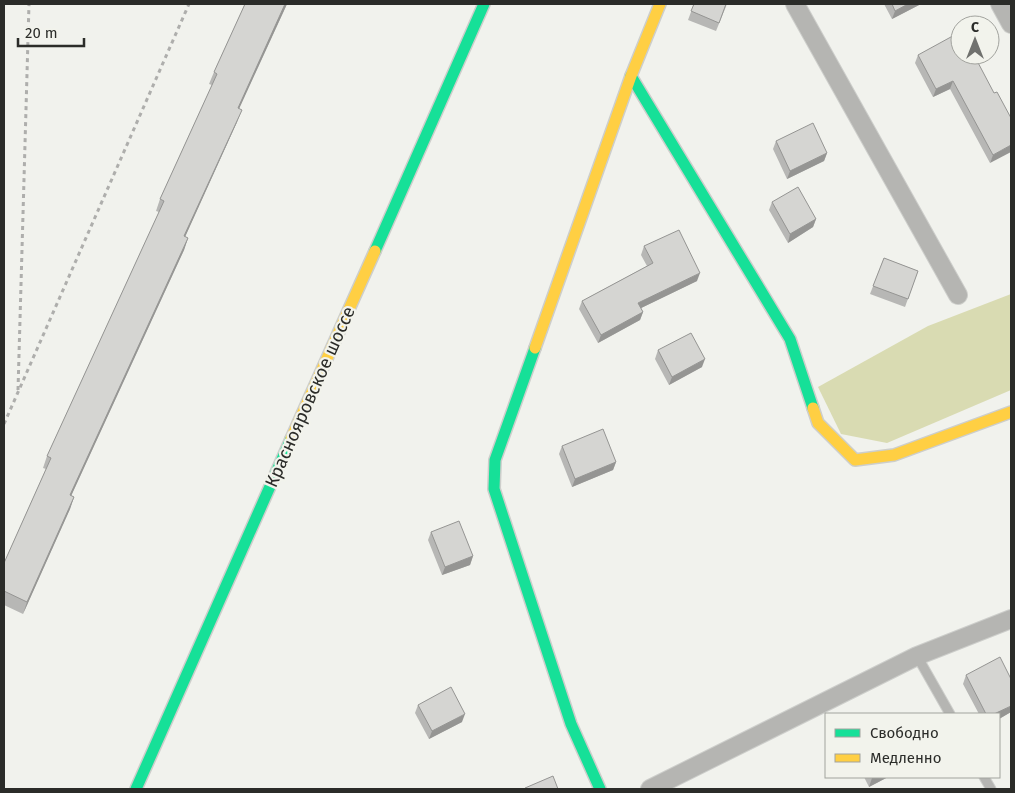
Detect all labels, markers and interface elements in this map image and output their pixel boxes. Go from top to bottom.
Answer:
scale bar [18,15,84,47]
north arrow [950,15,1000,65]
text: С [971,19,979,36]
text: 20 m [25,24,58,42]
street label: Краснояровское шоссе [260,303,360,491]
legend [825,713,1000,778]
text: Свободно [870,724,939,742]
text: Медленно [870,749,942,767]

